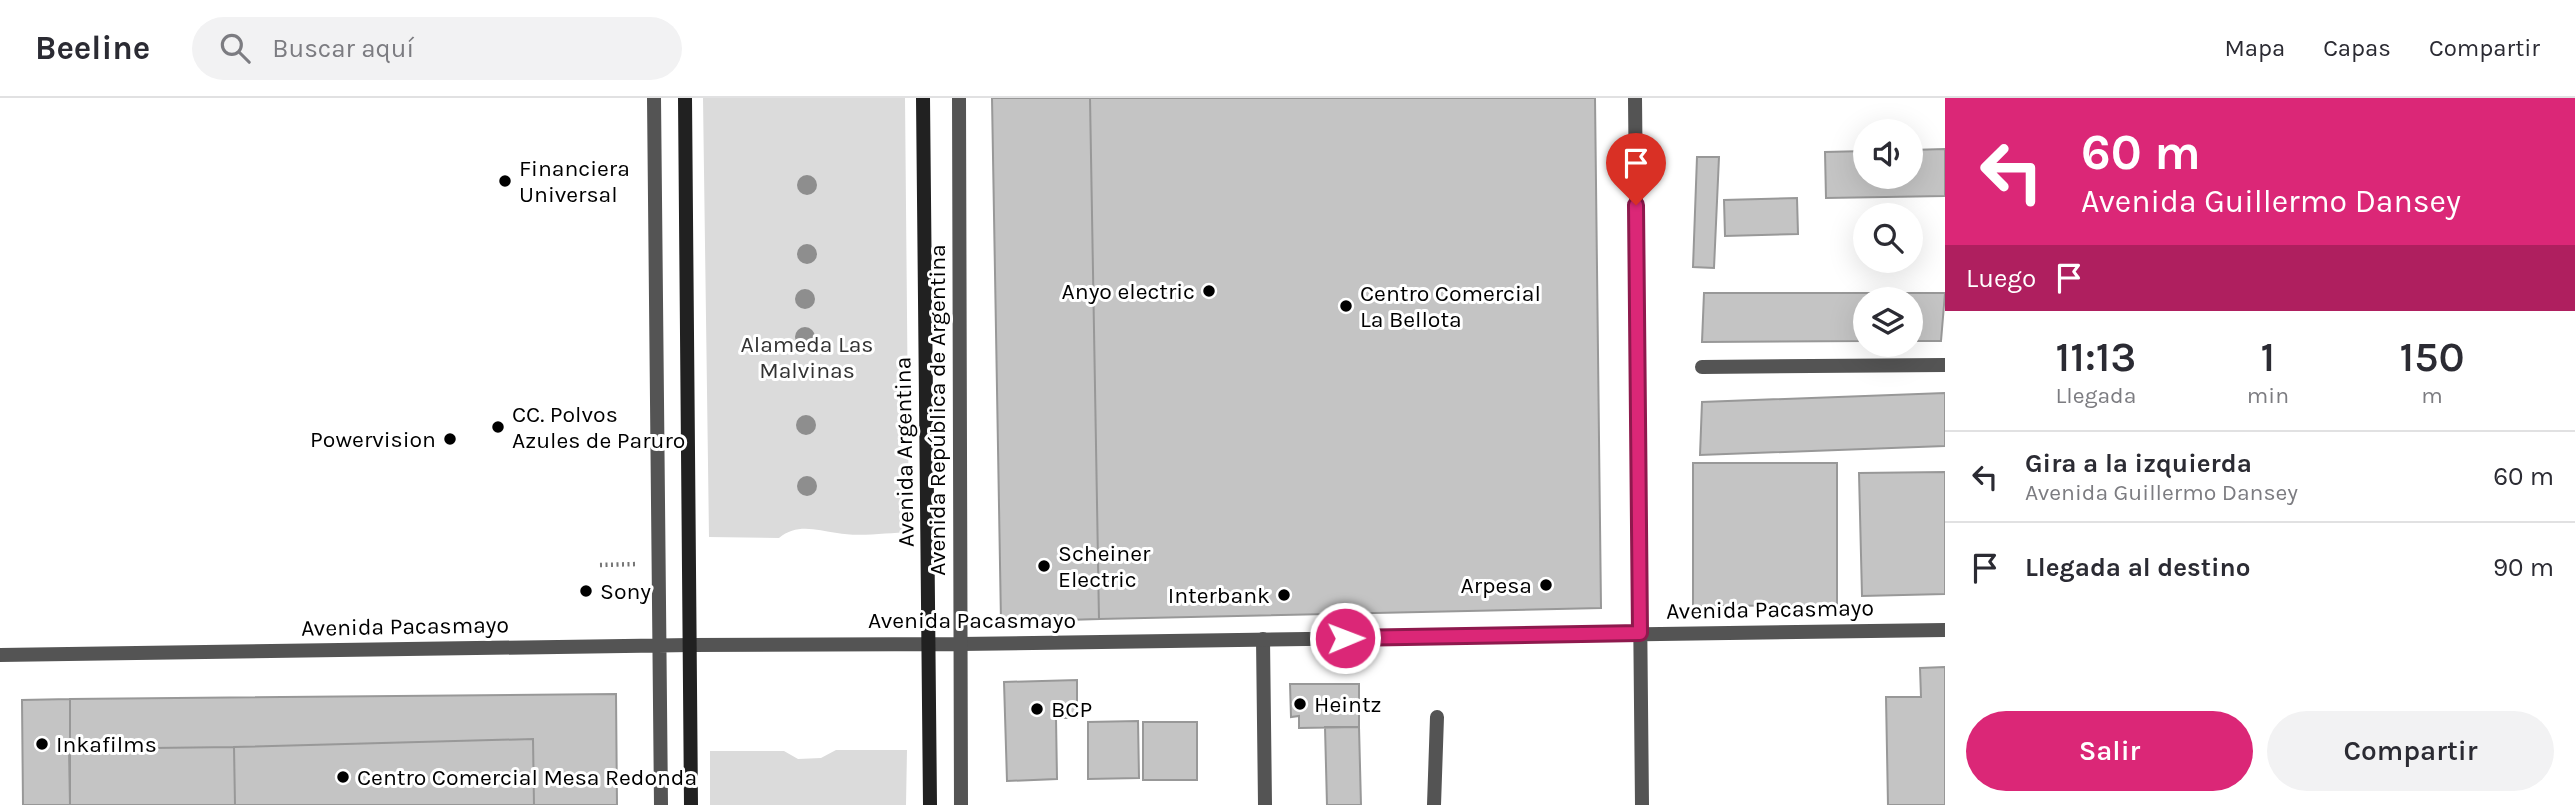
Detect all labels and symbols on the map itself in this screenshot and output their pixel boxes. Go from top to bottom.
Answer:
pin [1606,133,1666,205]
place label: Financiera Universal [519,155,630,208]
marker: Financiera Universal [497,173,513,189]
street label: Avenida República de Argentina [924,244,951,576]
place label: Anyo electric [1062,278,1195,305]
place label: Centro Comercial La Bellota [1360,280,1541,333]
marker: Anyo electric [1201,283,1217,299]
marker: Centro Comercial La Bellota [1338,298,1354,314]
park label: Alameda Las Malvinas [741,331,873,384]
street label: Avenida Argentina [889,357,920,547]
place label: CC. Polvos Azules de Paruro [512,401,685,454]
marker: CC. Polvos Azules de Paruro [490,419,506,435]
place label: Powervision [310,426,436,453]
marker: Powervision [442,431,458,447]
place label: Scheiner Electric [1058,540,1151,593]
marker: Scheiner Electric [1036,558,1052,574]
place label: Arpesa [1460,572,1532,599]
marker: Arpesa [1538,577,1554,593]
place label: Sony [600,578,651,605]
place label: Interbank [1168,582,1270,609]
marker: Sony [578,583,594,599]
marker: Interbank [1276,587,1292,603]
street label: Avenida Pacasmayo [1666,594,1874,625]
position arrow [1308,601,1382,675]
street label: Avenida Pacasmayo [868,607,1076,634]
street label: Avenida Pacasmayo [301,611,509,642]
place label: Heintz [1314,691,1381,718]
place label: BCP [1051,696,1092,723]
marker: Heintz [1292,696,1308,712]
marker: BCP [1029,701,1045,717]
place label: Inkafilms [56,731,157,758]
marker: Inkafilms [34,736,50,752]
place label: Centro Comercial Mesa Redonda [357,764,697,791]
marker: Centro Comercial Mesa Redonda [335,769,351,785]

